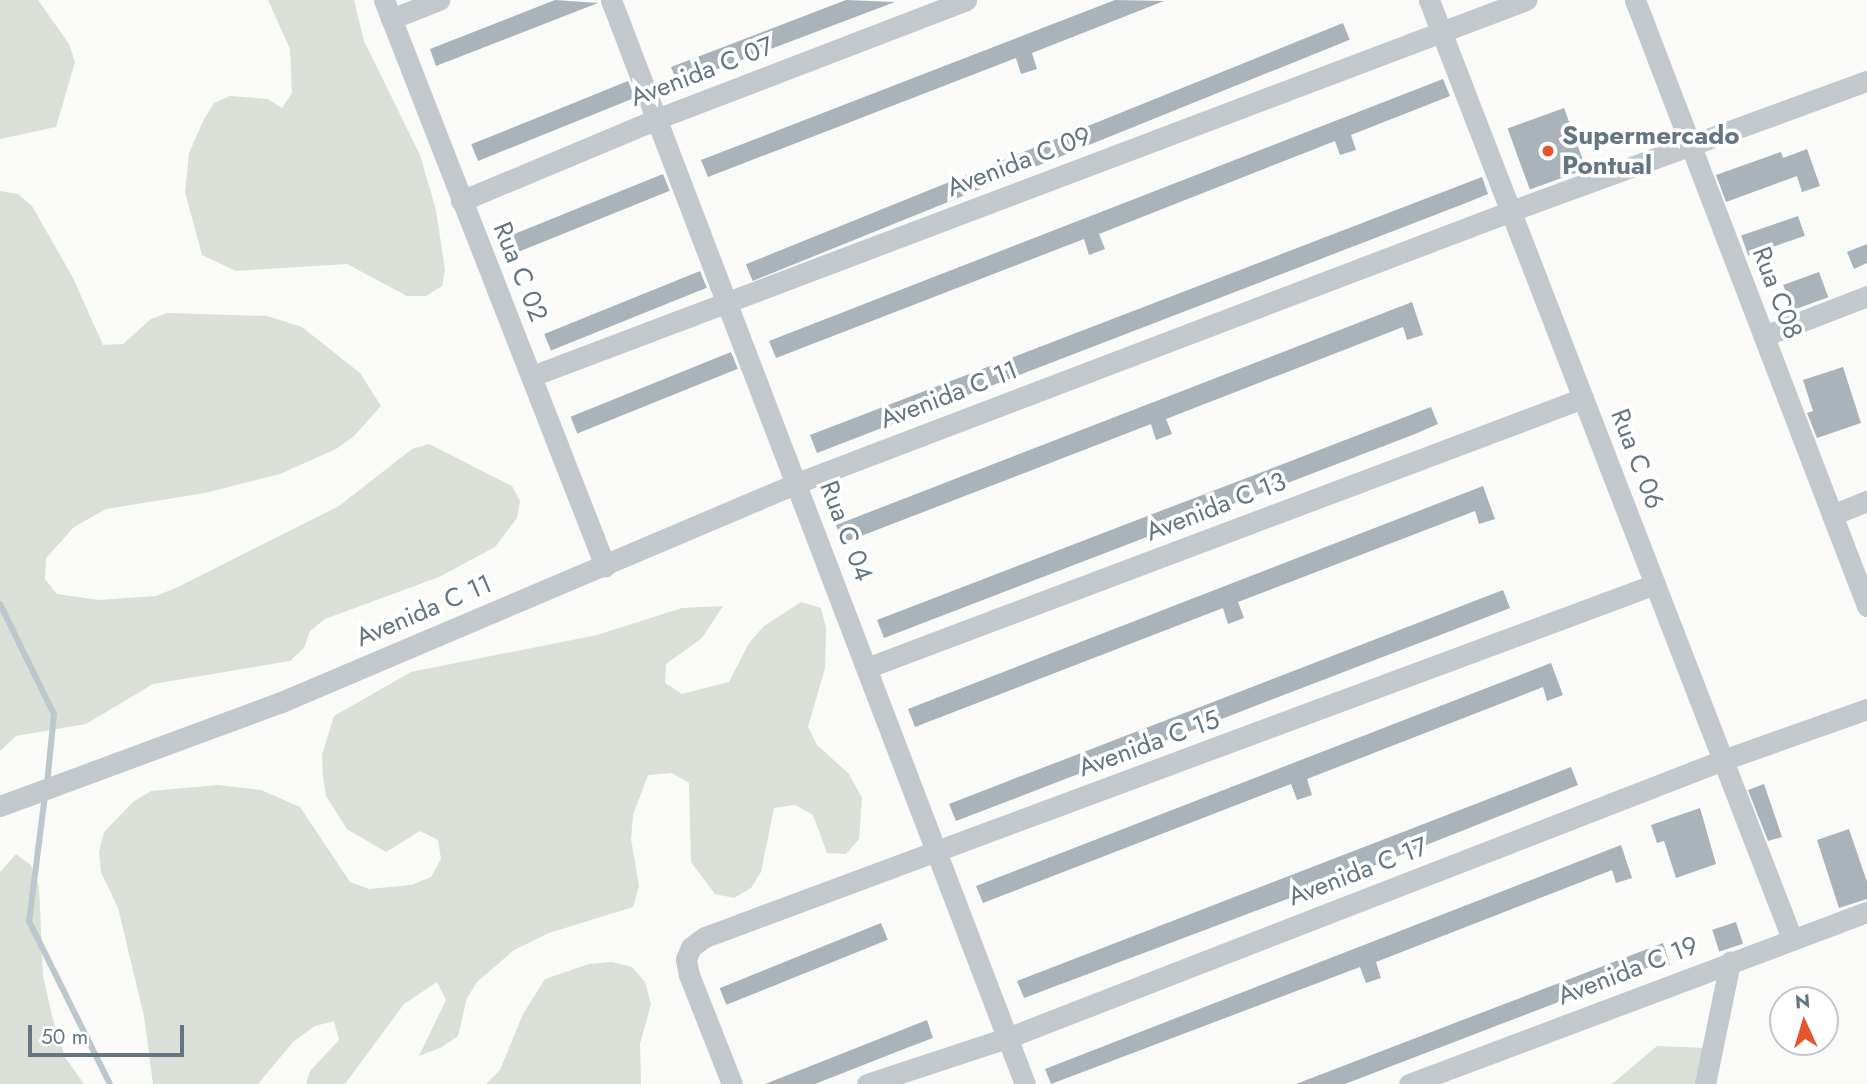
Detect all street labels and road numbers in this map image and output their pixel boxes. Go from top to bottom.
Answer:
street label: Avenida C 07 [626,30,778,114]
street label: Avenida C 09 [942,120,1096,204]
street label: Rua C 02 [486,218,554,326]
street label: Rua C08 [1745,243,1809,343]
street label: Avenida C 11 [876,354,1022,436]
street label: Rua C 06 [1604,405,1670,513]
street label: Avenida C 13 [1142,466,1290,548]
street label: Rua C 04 [813,476,879,586]
street label: Avenida C 11 [351,568,497,654]
street label: Avenida C 15 [1074,704,1224,784]
street label: Avenida C 17 [1284,831,1432,913]
street label: Avenida C 19 [1553,930,1703,1012]

